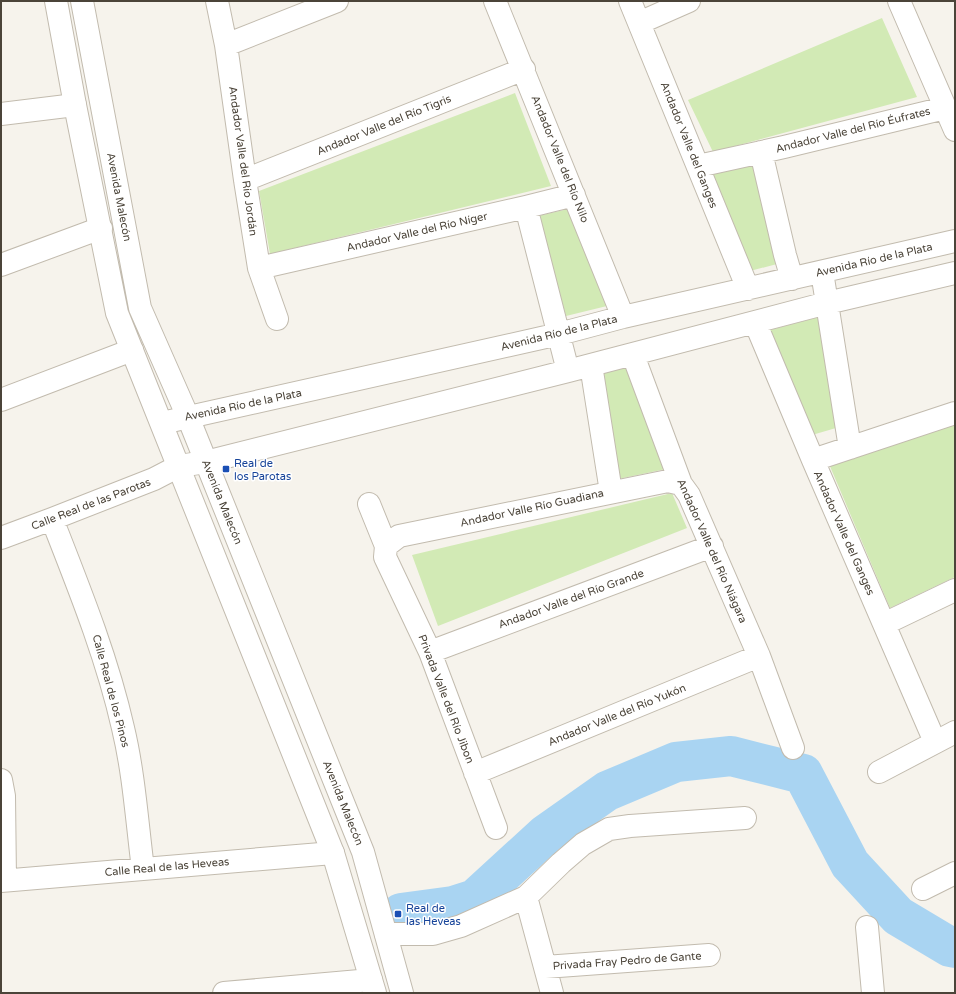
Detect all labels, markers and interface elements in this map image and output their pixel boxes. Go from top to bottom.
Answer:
street label: Andador Valle del Ganges [658,80,720,210]
street label: Andador Valle del Río Jordán [226,85,260,237]
street label: Andador Valle del Río Tigris [315,92,453,158]
street label: Andador Valle del Río Nilo [528,93,592,225]
street label: Andador Valle del Río Éufrates [774,103,932,156]
street label: Avenida Malecón [104,151,134,243]
street label: Andador Valle del Río Níger [345,209,489,255]
street label: Avenida Río de la Plata [814,240,934,280]
street label: Avenida Río de la Plata [499,312,619,354]
street label: Avenida Río de la Plata [183,386,303,424]
place label: Real de los Parotas [234,457,291,483]
street label: Avenida Malecón [199,458,245,546]
marker: Real de los Parotas [221,464,231,474]
street label: Andador Valle del Ganges [811,469,877,597]
street label: Calle Real de las Parotas [29,475,153,533]
street label: Andador Valle del Río Niágara [674,477,750,625]
street label: Andador Valle Río Guadiana [459,486,605,530]
street label: Andador Valle del Río Grande [496,567,646,631]
street label: Calle Real de los Pinos [90,633,132,749]
street label: Privada Valle del Río Jibon [415,633,477,765]
street label: Andador Valle del Río Yukón [546,681,688,749]
street label: Avenida Malecón [320,759,366,847]
street label: Calle Real de las Heveas [104,855,230,879]
place label: Real de las Heveas [406,902,461,928]
marker: Real de las Heveas [393,909,403,919]
street label: Privada Fray Pedro de Gante [552,949,702,973]

